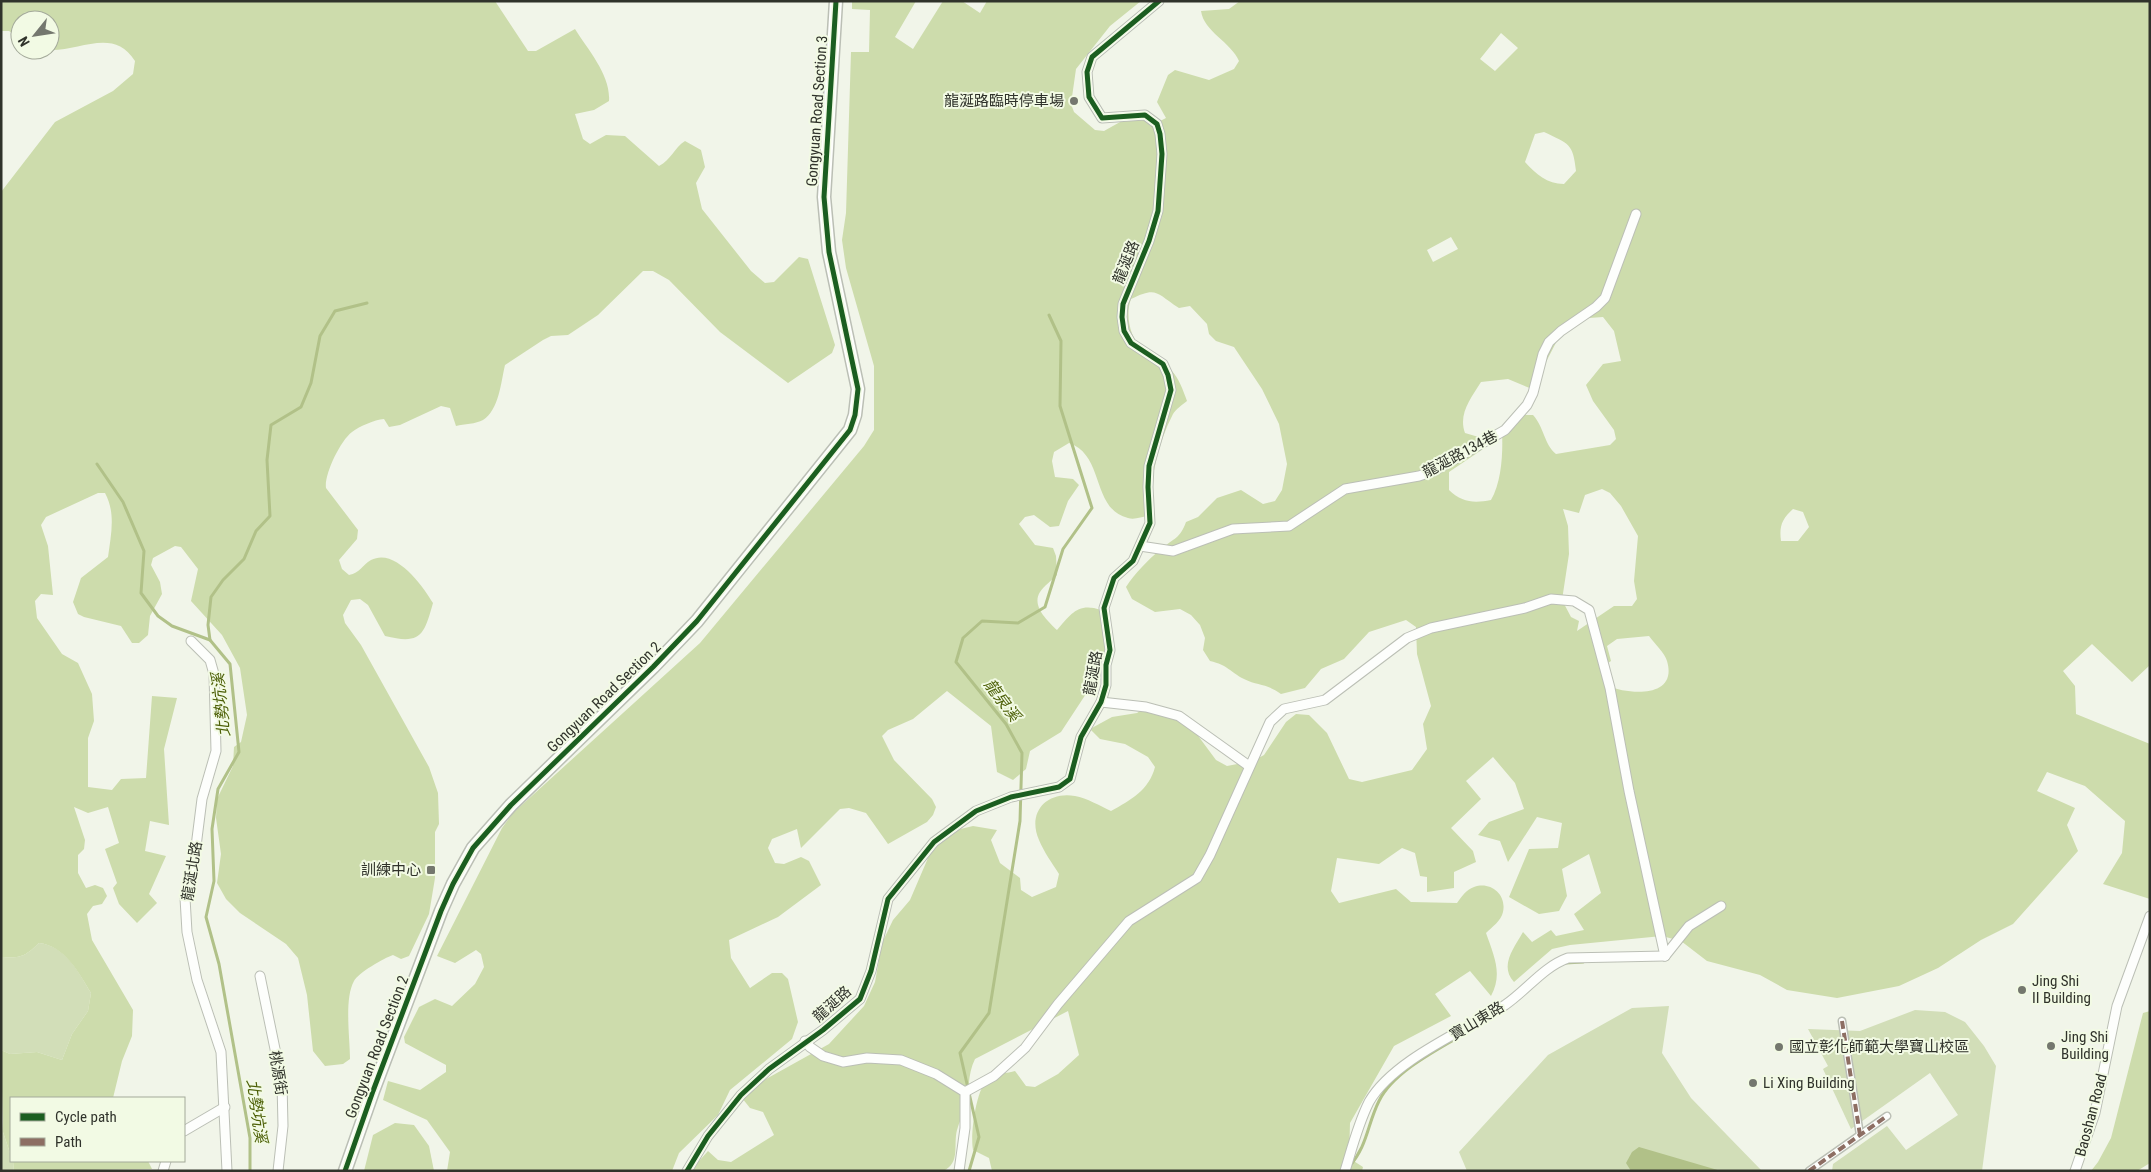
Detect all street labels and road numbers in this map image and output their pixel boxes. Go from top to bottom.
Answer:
street label: Gongyuan Road Section 3 [803,35,831,187]
street label: 龍涎路 [1109,238,1143,286]
street label: 龍涎路134巷 [1419,427,1501,481]
street label: Gongyuan Road Section 2 [543,638,665,756]
street label: 龍涎路 [1080,649,1106,697]
street label: 龍涎北路 [178,840,206,902]
street label: Gongyuan Road Section 2 [341,973,413,1121]
street label: 龍涎路 [809,982,855,1026]
street label: 寶山東路 [1447,998,1507,1044]
street label: 桃源街 [266,1049,290,1097]
street label: Baoshan Road [2071,1072,2111,1158]

